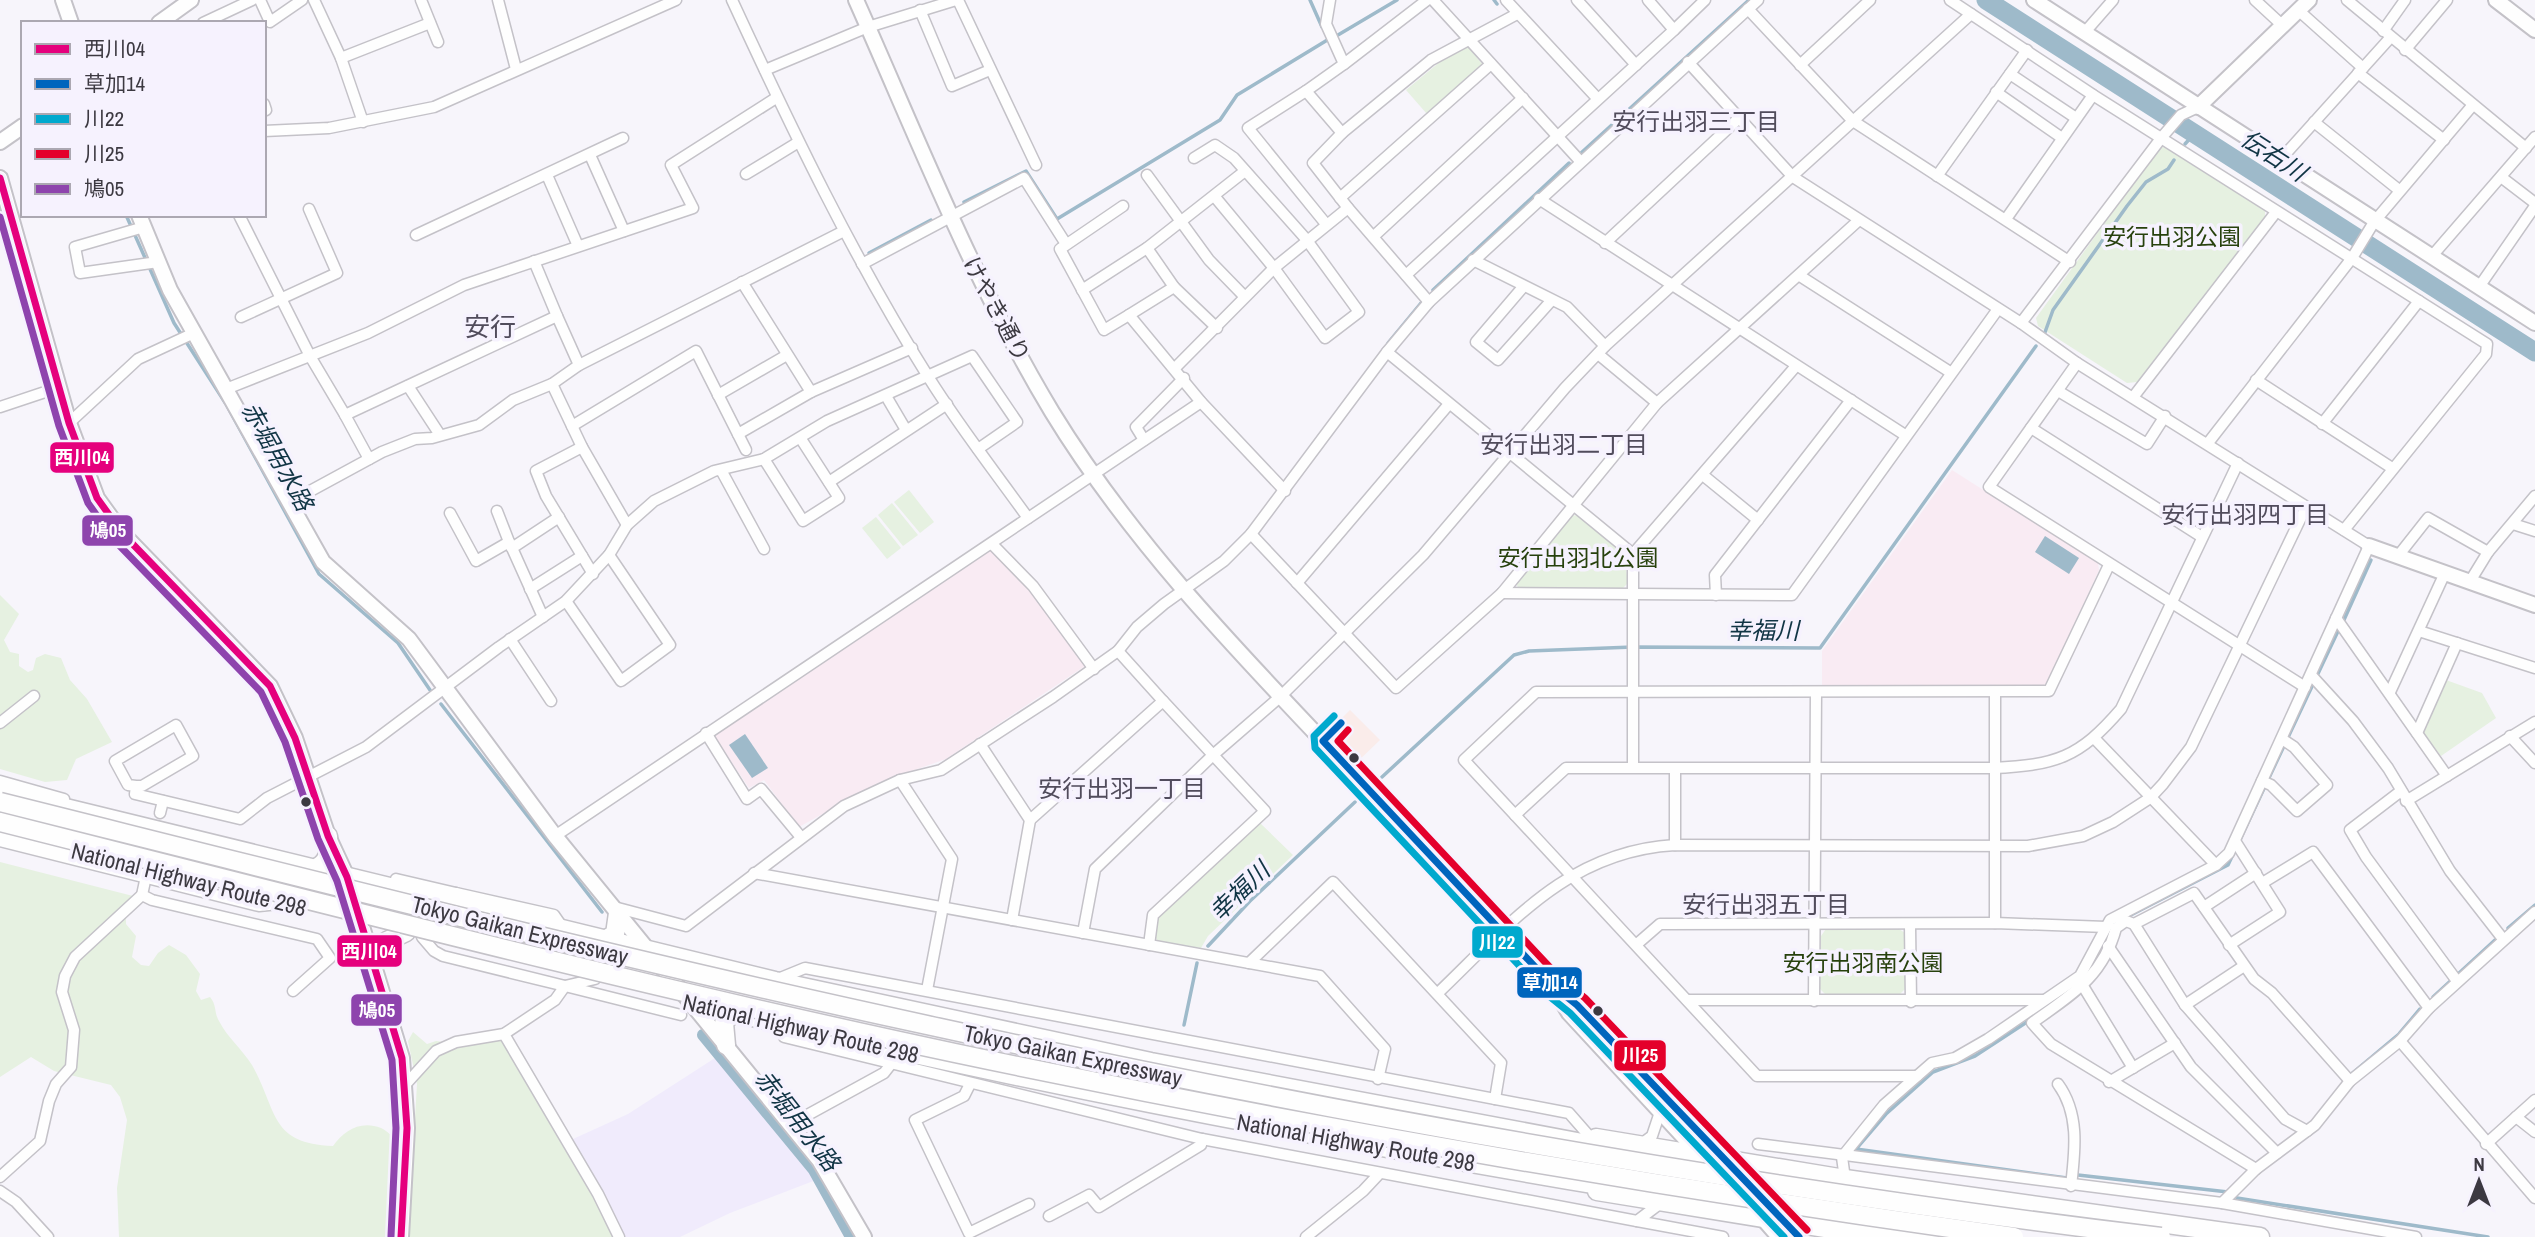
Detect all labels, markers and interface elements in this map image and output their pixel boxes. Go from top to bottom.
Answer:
legend [21,21,266,217]
text: 西川04 [84,34,146,63]
text: 草加14 [84,69,146,98]
text: 川22 [84,104,124,133]
district label: 安行出羽三丁目 [1612,105,1780,137]
water label: 伝右川 [2235,122,2315,190]
text: 川25 [84,139,124,168]
text: 鳩05 [84,174,124,203]
park label: 安行出羽公園 [2103,221,2241,252]
street label: けやき通り [956,251,1038,367]
district label: 安行 [464,309,516,344]
water label: 赤堀用水路 [235,396,322,518]
district label: 安行出羽二丁目 [1480,428,1648,460]
line badge: 西川04 [49,441,115,474]
text: 西川04 [54,444,110,470]
district label: 安行出羽四丁目 [2161,498,2329,530]
line badge: 鳩05 [81,514,134,547]
text: 鳩05 [90,517,127,543]
park label: 安行出羽北公園 [1498,542,1659,573]
water label: 幸福川 [1727,614,1802,646]
unlabelled marker [1347,751,1361,765]
district label: 安行出羽一丁目 [1038,772,1206,804]
unlabelled marker [299,795,313,809]
street label: National Highway Route 298 [68,835,310,923]
water label: 幸福川 [1202,852,1278,928]
street label: Tokyo Gaikan Expressway [408,888,632,972]
district label: 安行出羽五丁目 [1682,888,1850,920]
line badge: 川22 [1471,925,1524,959]
text: 川22 [1479,929,1516,955]
line badge: 西川04 [336,934,403,968]
text: 西川04 [341,938,397,964]
park label: 安行出羽南公園 [1783,947,1944,978]
line badge: 草加14 [1516,966,1583,999]
text: 草加14 [1522,969,1578,995]
street label: National Highway Route 298 [680,986,922,1070]
line badge: 鳩05 [350,993,403,1027]
text: 鳩05 [359,997,396,1023]
unlabelled marker [1591,1004,1605,1018]
street label: Tokyo Gaikan Expressway [961,1017,1185,1093]
line badge: 川25 [1613,1039,1667,1072]
text: 川25 [1622,1042,1659,1068]
water label: 赤堀用水路 [748,1063,849,1179]
street label: National Highway Route 298 [1235,1106,1477,1178]
north arrow [2444,1146,2514,1216]
text: N [2473,1151,2485,1177]

